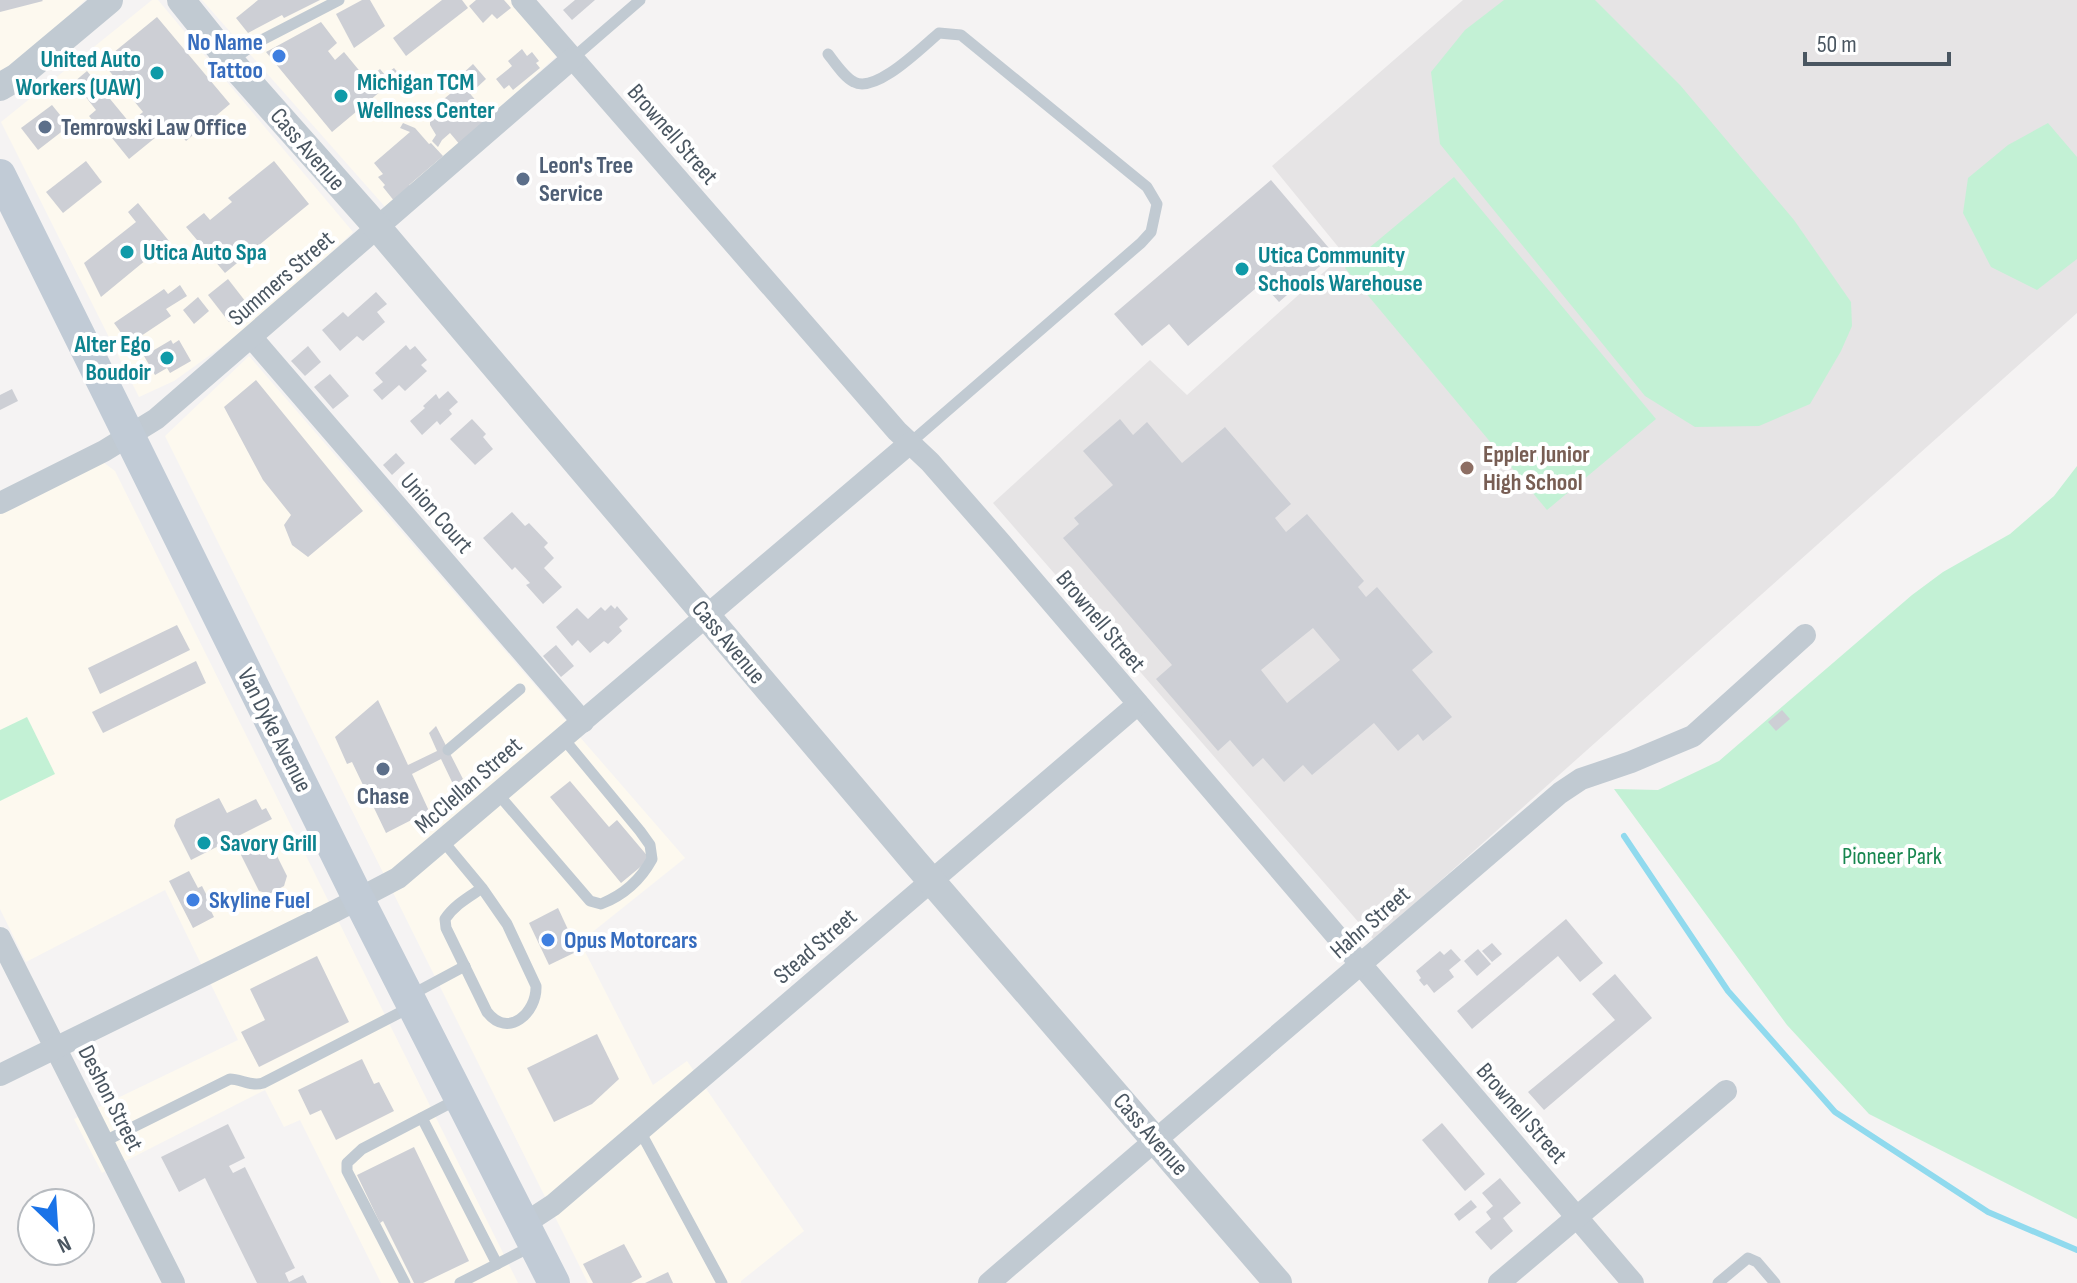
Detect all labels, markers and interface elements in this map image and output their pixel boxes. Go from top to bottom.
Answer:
scale bar [1805,16,1949,66]
place label: No Name Tattoo [187,28,263,85]
text: 50 m [1817,30,1857,59]
place label: United Auto Workers (UAW) [16,45,141,102]
marker: No Name Tattoo [270,47,288,65]
marker: United Auto Workers (UAW) [148,64,166,82]
place label: Michigan TCM Wellness Center [357,68,495,125]
street label: Brownell Street [621,78,724,191]
marker: Michigan TCM Wellness Center [332,87,350,105]
street label: Cass Avenue [264,102,351,197]
place label: Temrowski Law Office [61,113,247,142]
marker: Temrowski Law Office [36,118,54,136]
place label: Leon's Tree Service [539,151,633,208]
marker: Leon's Tree Service [514,170,532,188]
street label: Summers Street [223,225,340,332]
place label: Utica Auto Spa [143,238,267,267]
place label: Utica Community Schools Warehouse [1258,241,1423,298]
marker: Utica Auto Spa [118,243,136,261]
marker: Utica Community Schools Warehouse [1233,260,1251,278]
place label: Alter Ego Boudoir [73,330,152,387]
marker: Alter Ego Boudoir [158,349,176,367]
place label: Eppler Junior High School [1483,440,1590,497]
marker: Eppler Junior High School [1458,459,1476,477]
street label: Union Court [394,467,479,559]
street label: Brownell Street [1050,565,1152,678]
street label: Cass Avenue [685,595,772,690]
street label: Van Dyke Avenue [231,663,318,797]
street label: McClellan Street [409,731,528,840]
marker: Chase [374,760,392,778]
place label: Chase [357,782,409,811]
place label: Savory Grill [220,829,317,858]
marker: Savory Grill [195,834,213,852]
park label: Pioneer Park [1842,842,1942,871]
street label: Hahn Street [1324,880,1416,965]
place label: Skyline Fuel [209,886,310,915]
marker: Skyline Fuel [184,891,202,909]
street label: Stead Street [768,902,863,990]
place label: Opus Motorcars [564,926,698,955]
marker: Opus Motorcars [539,931,557,949]
street label: Deshon Street [72,1040,150,1156]
street label: Brownell Street [1470,1057,1573,1170]
street label: Cass Avenue [1107,1087,1194,1182]
north arrow [16,1187,96,1267]
text: N [53,1229,75,1258]

